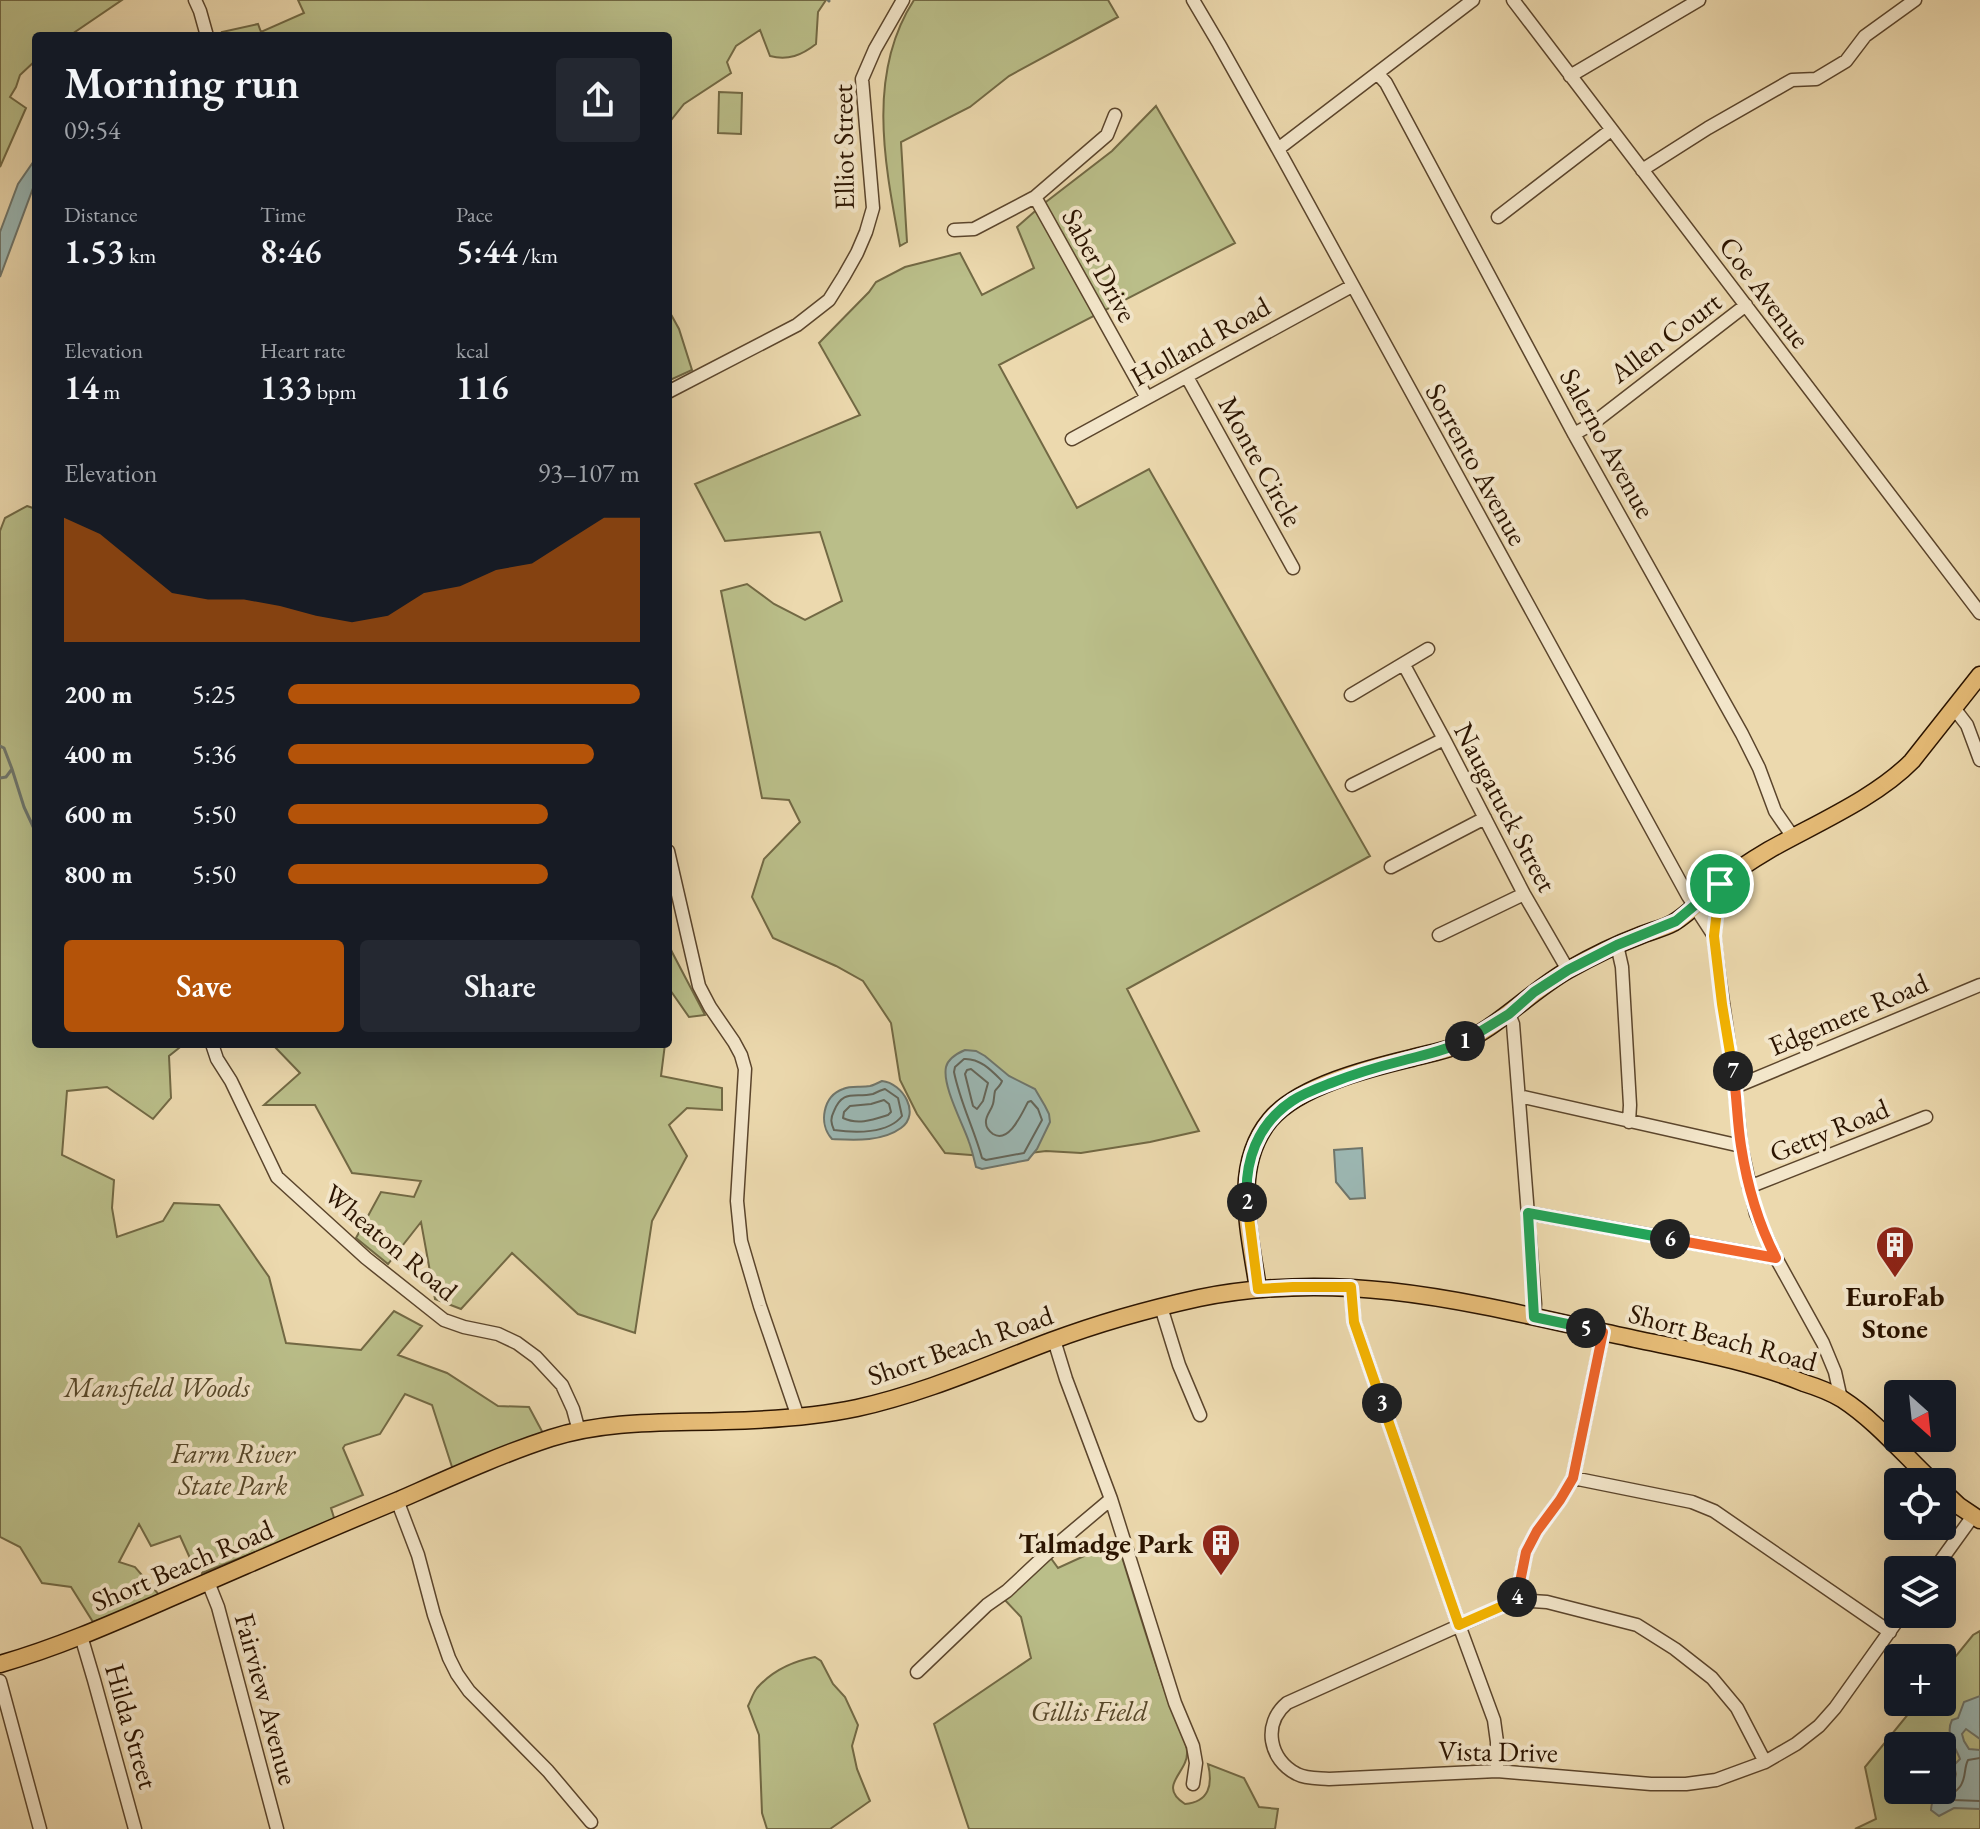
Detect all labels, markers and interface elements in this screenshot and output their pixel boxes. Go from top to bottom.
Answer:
text: Morning run [64,54,300,111]
button: share [556,58,640,142]
street label: Elliot Street [824,84,862,210]
text: 09:54 [64,113,120,147]
text: Distance [64,200,137,229]
text: Time [260,200,306,229]
text: Pace [456,200,493,229]
street label: Saber Drive [1054,202,1146,328]
text: 1.53 [64,229,125,273]
text: 8:46 [260,229,322,273]
text: 5:44 [456,229,518,273]
street label: Coe Avenue [1711,229,1819,355]
text: km [125,241,156,270]
text: /km [518,241,558,270]
street label: Allen Court [1601,283,1728,391]
street label: Holland Road [1124,288,1277,394]
text: Elevation [64,336,143,365]
text: Heart rate [260,336,345,365]
text: kcal [456,336,489,365]
street label: Salerno Avenue [1552,362,1664,524]
text: 14 [64,365,99,409]
text: 133 [260,365,312,409]
text: 116 [456,365,508,409]
text: m [99,377,120,406]
text: bpm [312,377,357,406]
street label: Sorrento Avenue [1418,377,1536,551]
street label: Monte Circle [1210,389,1312,533]
text: Elevation [64,456,158,490]
text: 93–107 m [538,456,640,490]
text: 200 m [64,677,132,711]
text: 5:25 [192,677,236,711]
street label: Naugatuck Street [1446,716,1566,898]
text: 400 m [64,737,132,771]
text: 5:36 [192,737,236,771]
text: 600 m [64,797,132,831]
text: 5:50 [192,797,236,831]
pin [1686,850,1754,918]
text: 800 m [64,857,132,891]
text: 5:50 [192,857,236,891]
icon: arrive [1698,862,1742,906]
button: Save [64,940,344,1032]
button: Share [360,940,640,1032]
street label: Edgemere Road [1763,964,1934,1064]
pin: 1 [1445,1021,1485,1061]
text: 1 [1459,1026,1471,1055]
pin: 7 [1713,1051,1753,1091]
text: 7 [1727,1056,1739,1085]
street label: Getty Road [1764,1090,1895,1170]
street label: Wheaton Road [317,1176,466,1309]
pin: 2 [1227,1182,1267,1222]
text: 2 [1241,1187,1253,1216]
pin: 6 [1650,1219,1690,1259]
text: 6 [1664,1224,1676,1253]
building icon: EuroFab Stone [1874,1224,1916,1279]
place label: EuroFab Stone [1846,1278,1944,1346]
street label: Short Beach Road [1625,1295,1822,1380]
street label: Short Beach Road [863,1296,1058,1394]
pin: 5 [1566,1308,1606,1348]
text: 5 [1580,1313,1592,1342]
park label: Mansfield Woods [62,1369,250,1405]
north arrow [1884,1380,1956,1452]
map controls [1884,1380,1956,1804]
pin: 3 [1362,1383,1402,1423]
text: 3 [1376,1388,1388,1417]
park label: Farm River State Park [170,1435,296,1503]
button: locate [1884,1468,1956,1540]
street label: Short Beach Road [86,1510,279,1619]
building icon: Talmadge Park [1200,1522,1242,1577]
place label: Talmadge Park [1018,1525,1194,1561]
button: layers [1884,1556,1956,1628]
pin: 4 [1497,1577,1537,1617]
text: 4 [1511,1582,1523,1611]
street label: Fairview Avenue [227,1609,307,1789]
button: + [1884,1644,1956,1716]
street label: Hilda Street [97,1659,167,1793]
park label: Gillis Field [1030,1693,1148,1729]
street label: Vista Drive [1438,1732,1558,1770]
button: − [1884,1732,1956,1804]

